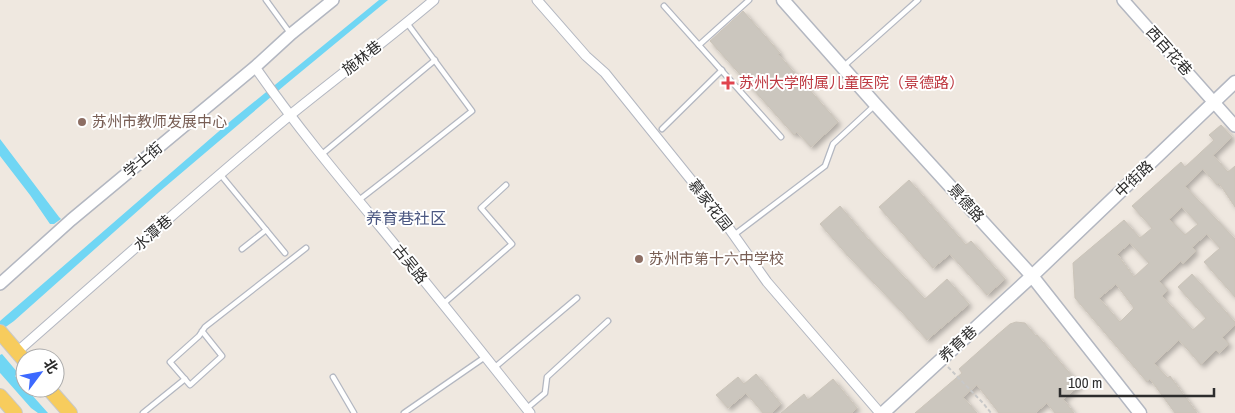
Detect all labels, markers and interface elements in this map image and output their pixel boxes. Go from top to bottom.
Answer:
street label: 西百花巷 [1141,21,1197,80]
street label: 施林巷 [337,35,386,80]
place label: 苏州大学附属儿童医院（景德路） [739,72,964,93]
marker: 苏州大学附属儿童医院（景德路） [721,76,735,90]
place label: 苏州市教师发展中心 [92,111,227,132]
marker: 苏州市教师发展中心 [76,116,88,128]
street label: 学士街 [119,137,167,182]
street label: 中街路 [1110,156,1157,202]
street label: 慕家花园 [684,175,737,235]
street label: 景德路 [944,179,989,226]
district label: 养育巷社区 [366,207,446,229]
street label: 水潭巷 [129,210,177,255]
street label: 古吴路 [388,240,433,288]
place label: 苏州市第十六中学校 [649,248,784,269]
marker: 苏州市第十六中学校 [633,253,645,265]
street label: 养育巷 [934,321,981,367]
north arrow [15,348,65,398]
text: 北 [40,355,62,377]
scale bar [1060,366,1214,398]
text: 100 m [1068,372,1102,393]

